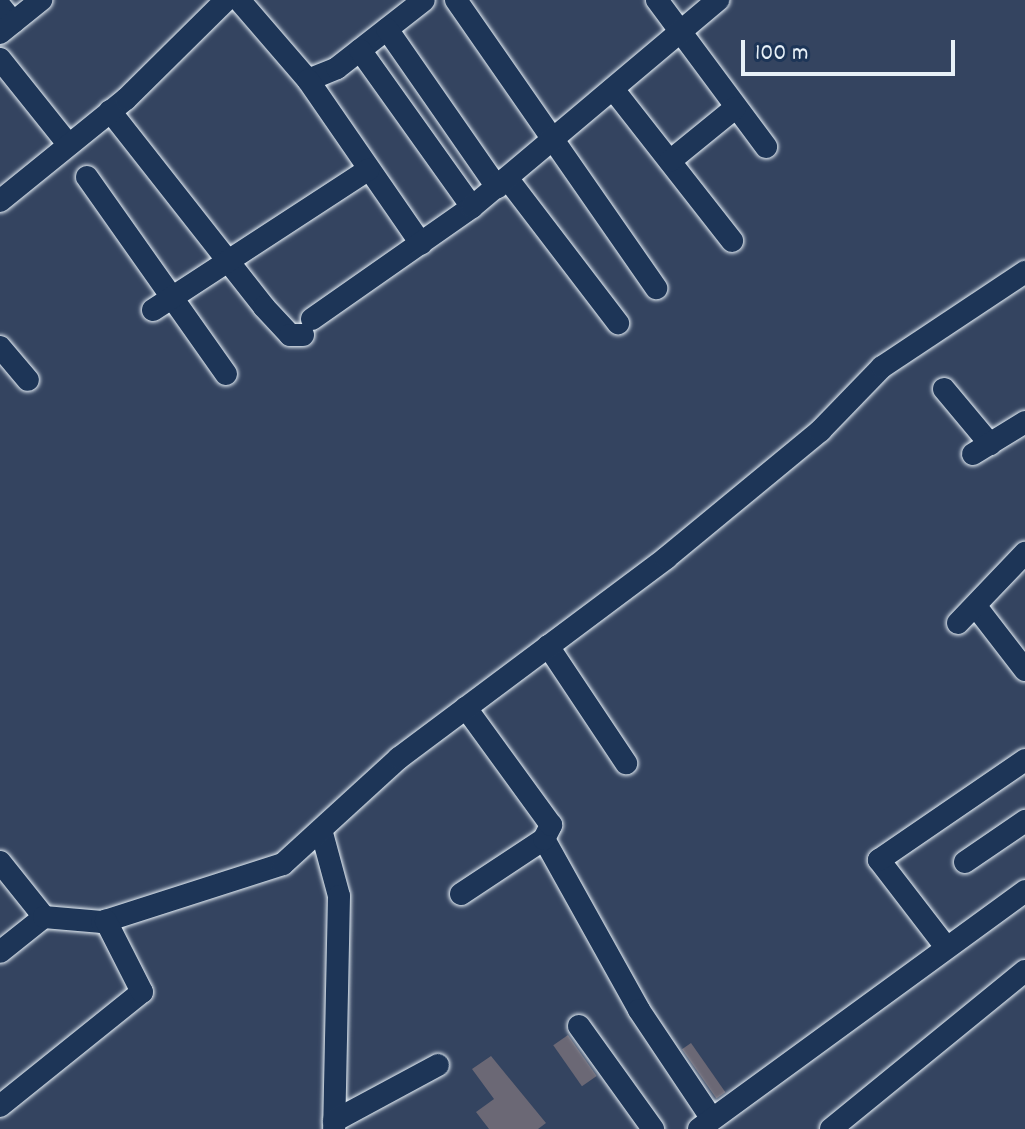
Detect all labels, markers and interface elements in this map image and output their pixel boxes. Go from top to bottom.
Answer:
scale bar [745,24,959,74]
text: 100 m [755,37,808,71]

